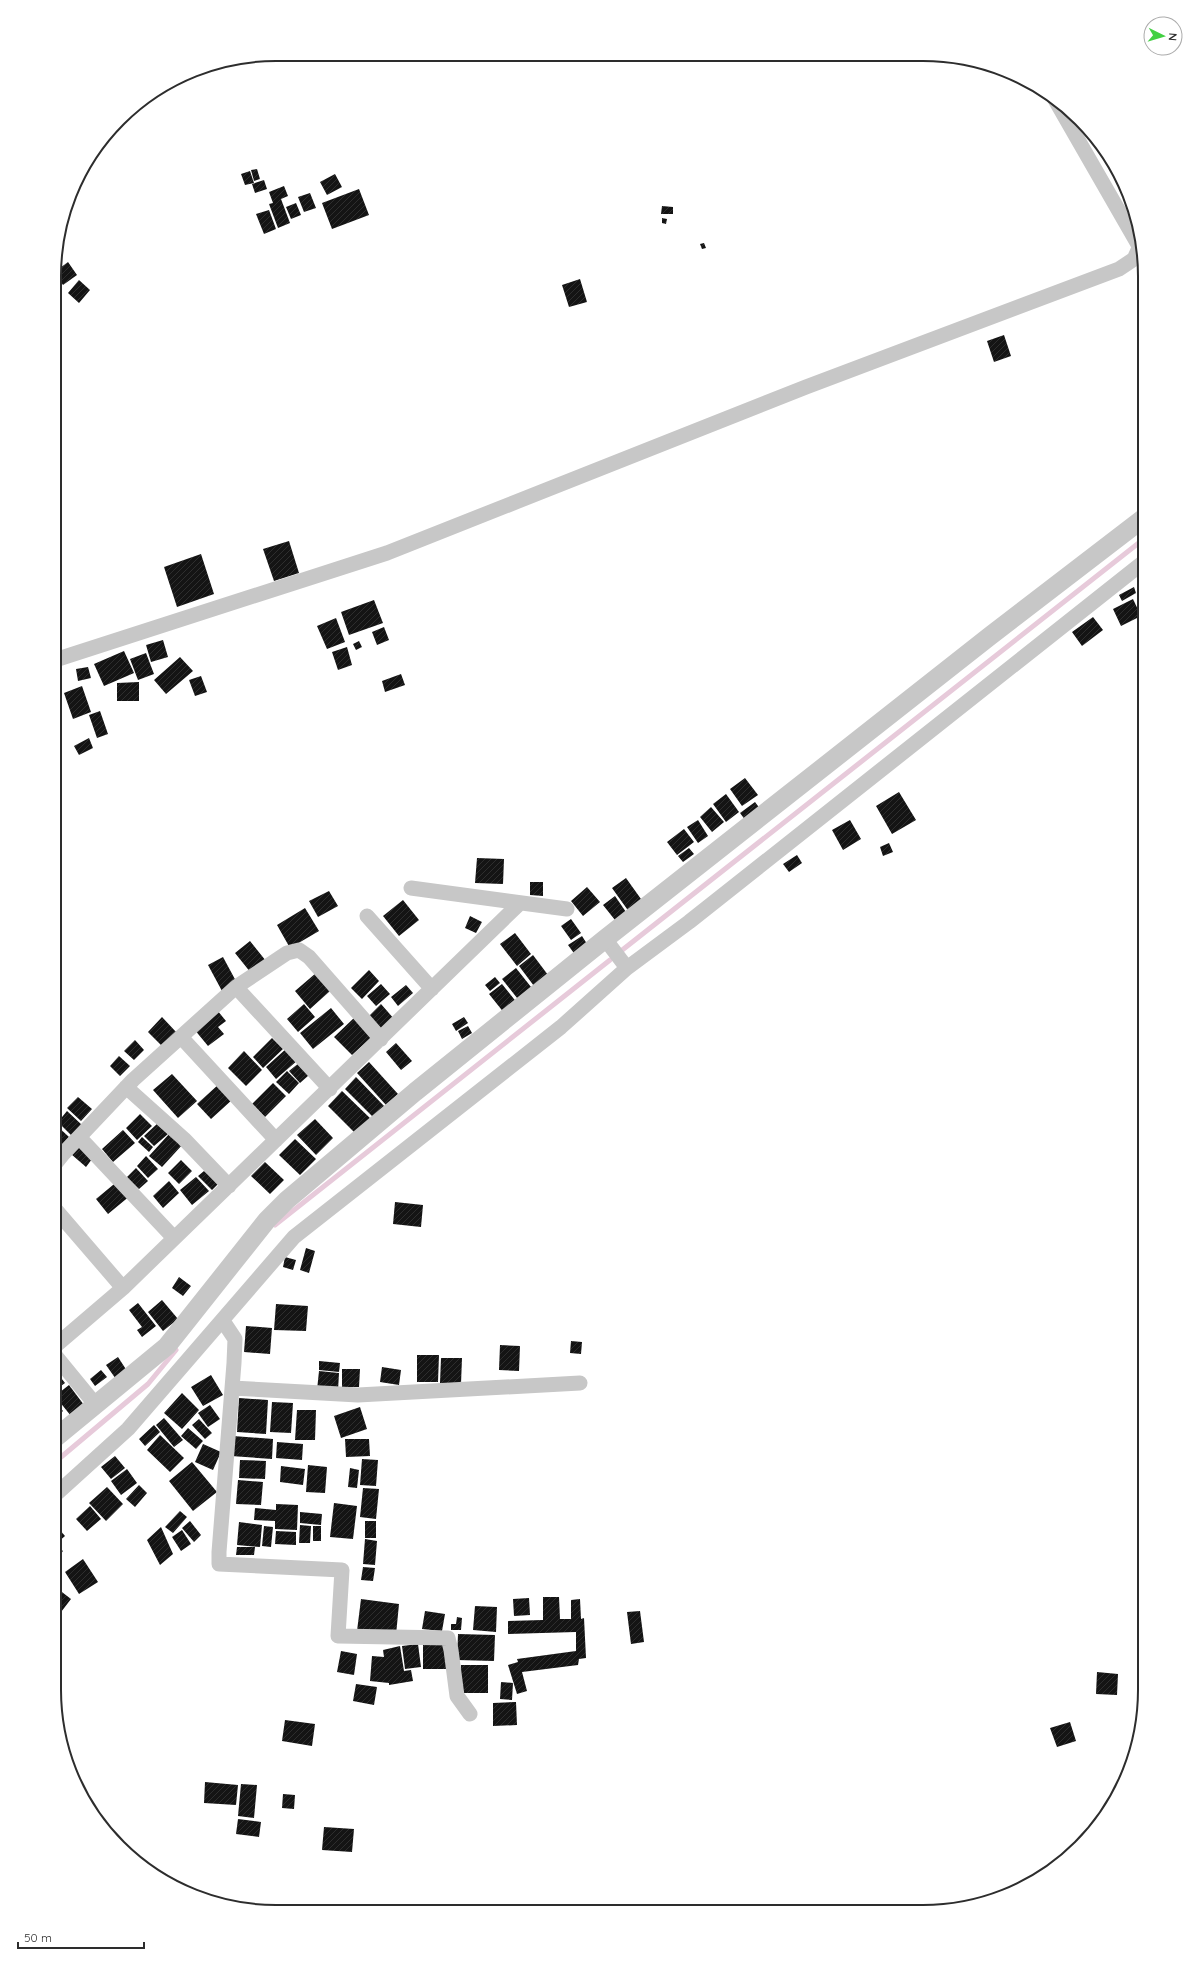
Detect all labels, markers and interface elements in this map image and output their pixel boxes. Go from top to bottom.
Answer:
north arrow [1143,16,1183,56]
text: N [1166,32,1180,42]
scale bar [18,1924,144,1950]
text: 50 m [24,1930,52,1945]

